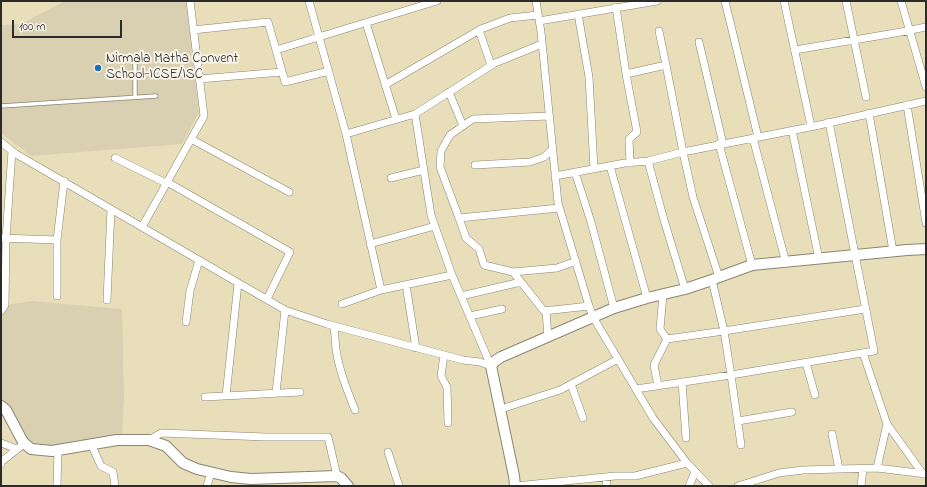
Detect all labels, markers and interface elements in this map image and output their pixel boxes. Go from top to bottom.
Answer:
scale bar [14,12,124,38]
text: 100 m [19,18,46,36]
place label: Nirmala Matha Convent School-ICSE/ISC [106,52,238,84]
marker: Nirmala Matha Convent School-ICSE/ISC [93,63,103,73]

